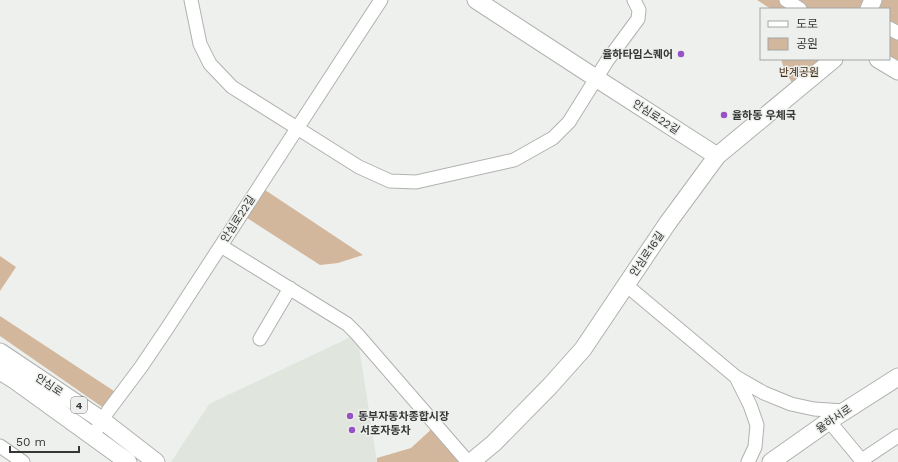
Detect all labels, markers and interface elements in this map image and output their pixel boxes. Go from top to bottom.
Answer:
legend [760,8,890,60]
text: 도로 [796,17,818,31]
text: 공원 [796,37,818,51]
place label: 율하타임스퀘어 [602,48,673,61]
marker: 율하타임스퀘어 [676,49,686,59]
park label: 반계공원 [779,66,819,79]
street label: 안심로22길 [630,97,682,137]
place label: 율하동 우체국 [732,109,796,122]
marker: 율하동 우체국 [719,110,729,120]
street label: 안심로22길 [218,193,258,245]
street label: 안심로16길 [627,229,667,279]
street label: 안심로 [33,371,65,399]
road number: 4 [71,397,87,413]
street label: 율하서로 [814,402,854,436]
place label: 동부자동차종합시장 [358,410,449,423]
marker: 동부자동차종합시장 [345,411,355,421]
place label: 서호자동차 [360,424,411,437]
marker: 서호자동차 [347,425,357,435]
scale bar [10,428,79,454]
text: 50 m [16,435,46,449]

